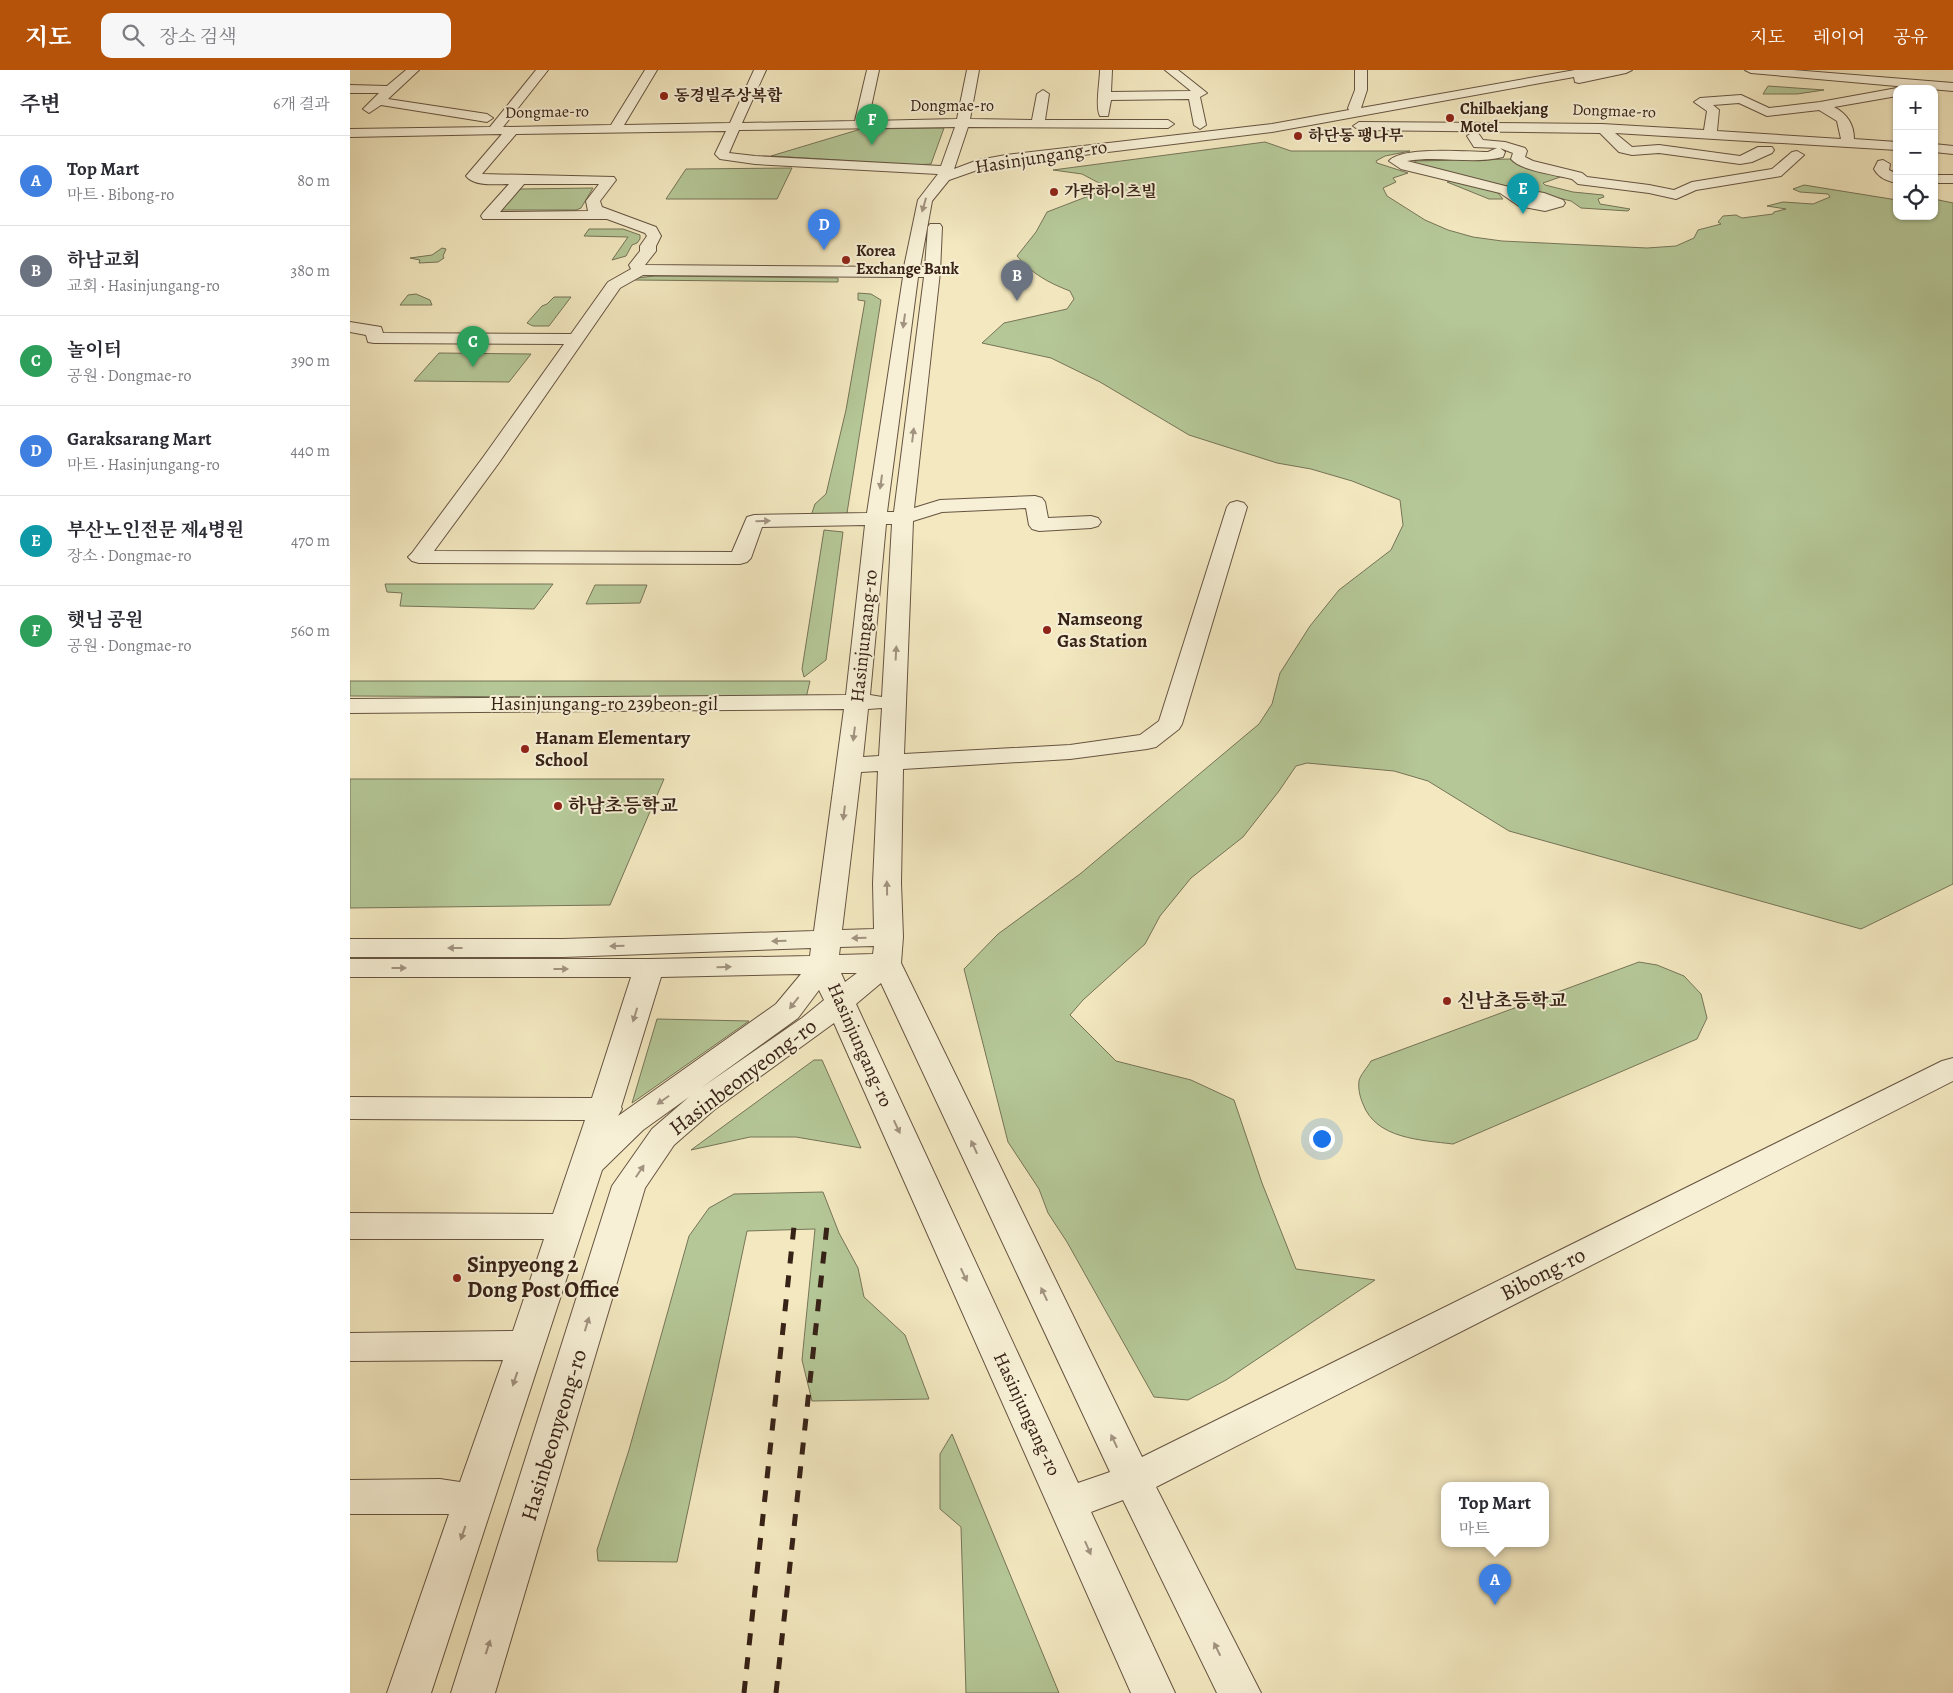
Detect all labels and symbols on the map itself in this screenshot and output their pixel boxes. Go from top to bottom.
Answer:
place label: 동경빌주상복합 [674,85,783,107]
marker: 동경빌주상복합 [658,90,670,102]
street label: Dongmae-ro [910,95,994,117]
place label: Chilbaekjang Motel [1460,98,1549,138]
street label: Dongmae-ro [1572,99,1656,123]
street label: Dongmae-ro [505,100,589,124]
pin: F [856,104,888,145]
marker: Chilbaekjang Motel [1444,112,1456,124]
place label: 하단동 팽나무 [1308,125,1404,147]
marker: 하단동 팽나무 [1292,130,1304,142]
street label: Hasinjungang-ro [973,134,1109,180]
pin: E [1507,173,1539,214]
place label: 가락하이츠빌 [1064,181,1157,203]
marker: 가락하이츠빌 [1048,186,1060,198]
one-way arrow [920,198,928,213]
pin: D [808,209,840,250]
place label: Korea Exchange Bank [856,240,959,280]
marker: Korea Exchange Bank [840,254,852,266]
pin: B [1001,260,1033,301]
one-way arrow [900,313,908,329]
pin: C [457,326,489,367]
one-way arrow [909,426,917,442]
one-way arrow [877,474,885,490]
one-way arrow [756,517,772,525]
street label: Hasinjungang-ro [844,568,884,704]
place label: Namseong Gas Station [1057,606,1148,654]
marker: Namseong Gas Station [1041,624,1053,636]
one-way arrow [892,645,900,661]
street label: Hasinjungang-ro 239beon-gil [490,691,718,717]
place label: Hanam Elementary School [535,725,691,773]
one-way arrow [850,726,858,742]
marker: Hanam Elementary School [519,743,531,755]
place label: 하남초등학교 [568,793,678,819]
marker: 하남초등학교 [552,800,564,812]
one-way arrow [840,805,848,821]
one-way arrow [883,880,891,896]
one-way arrow [850,935,866,943]
one-way arrow [771,937,787,945]
one-way arrow [609,943,625,951]
one-way arrow [446,944,462,952]
one-way arrow [716,963,732,971]
one-way arrow [391,964,407,972]
one-way arrow [553,965,569,973]
street label: Hasinjungang-ro [821,979,899,1111]
place label: 신남초등학교 [1457,988,1567,1014]
marker: 신남초등학교 [1441,995,1453,1007]
one-way arrow [788,997,799,1010]
one-way arrow [630,1007,638,1022]
street label: Hasinbeonyeong-ro [663,1011,823,1143]
one-way arrow [656,1095,670,1105]
one-way arrow [893,1120,901,1134]
your location [1309,1126,1335,1152]
one-way arrow [970,1140,978,1154]
one-way arrow [635,1164,645,1178]
street label: Bibong-ro [1495,1240,1591,1308]
place label: Sinpyeong 2 Dong Post Office [467,1250,619,1305]
one-way arrow [960,1268,968,1282]
marker: Sinpyeong 2 Dong Post Office [451,1272,463,1284]
one-way arrow [1040,1287,1048,1301]
one-way arrow [584,1316,592,1331]
street label: Hasinbeonyeong-ro [514,1345,594,1525]
street label: Hasinjungang-ro [987,1348,1067,1480]
one-way arrow [510,1372,518,1387]
one-way arrow [1110,1434,1118,1448]
one-way arrow [458,1526,466,1541]
one-way arrow [1085,1541,1093,1555]
pin: A [1479,1564,1511,1605]
one-way arrow [484,1639,492,1654]
one-way arrow [1213,1642,1221,1656]

